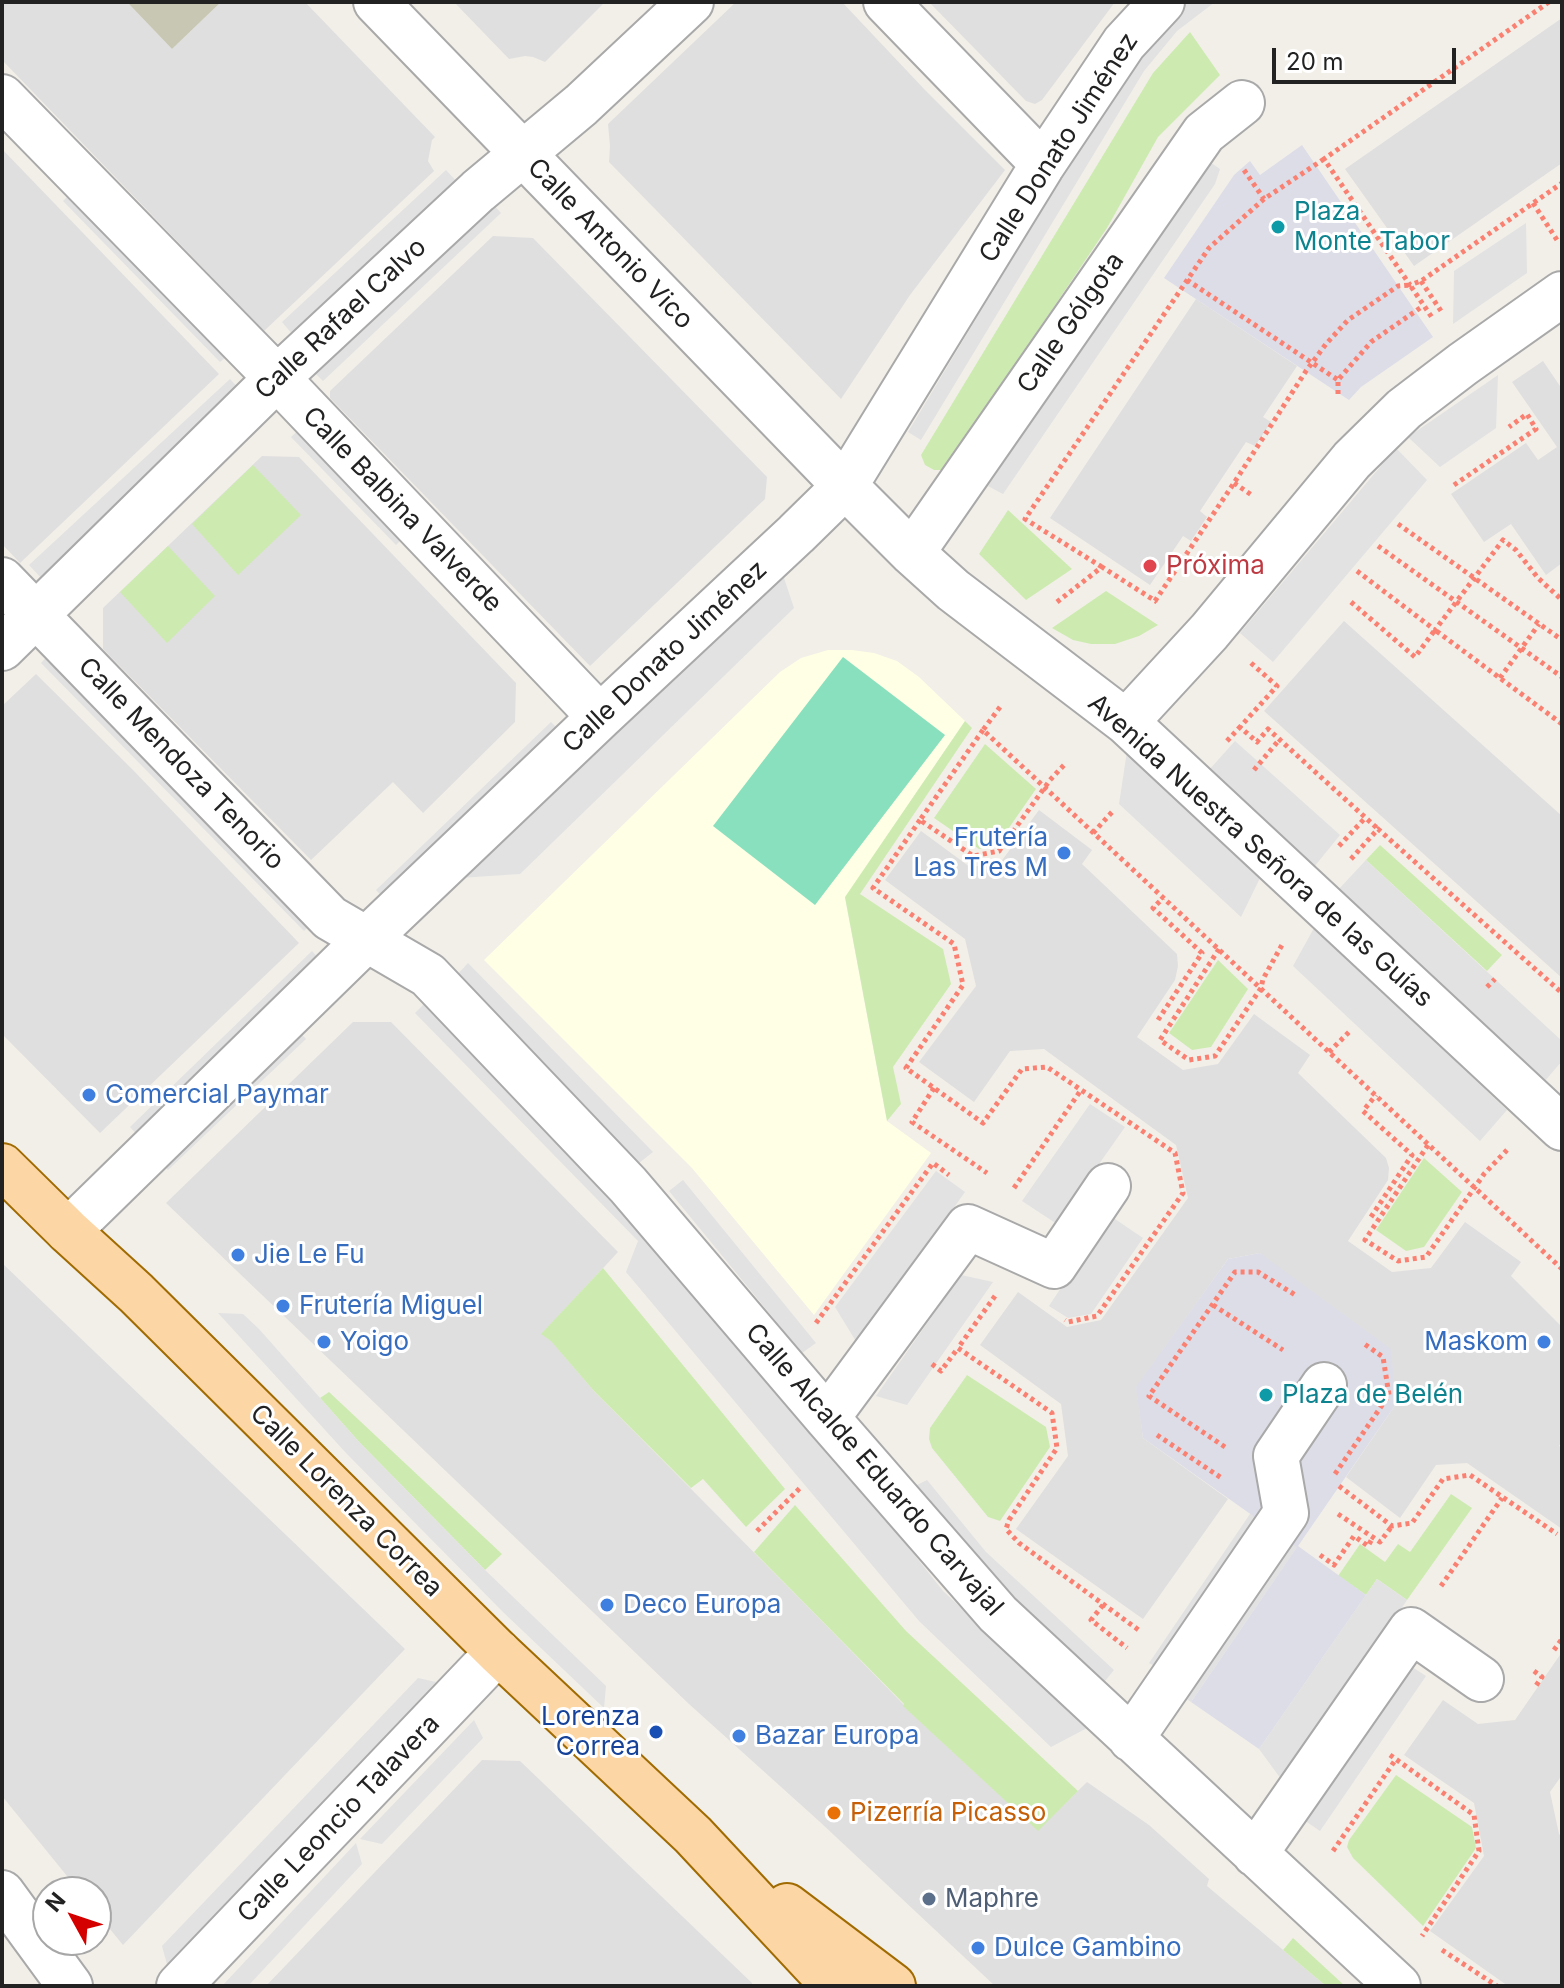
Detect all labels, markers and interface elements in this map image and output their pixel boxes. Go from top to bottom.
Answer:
street label: Calle Donato Jiménez [973,27,1145,269]
scale bar [1276,32,1460,82]
text: 20 m [1286,47,1344,76]
street label: Calle Antonio Vico [521,152,699,336]
place label: Plaza Monte Tabor [1294,196,1450,258]
marker: Plaza Monte Tabor [1269,218,1287,236]
street label: Calle Rafael Calvo [249,232,433,406]
street label: Calle Gólgota [1011,247,1131,399]
street label: Calle Balbina Valverde [296,401,508,619]
place label: Próxima [1166,550,1265,582]
street label: Calle Donato Jiménez [556,554,774,760]
marker: Próxima [1141,557,1159,575]
street label: Calle Mendoza Tenorio [71,651,291,877]
street label: Avenida Nuestra Señora de las Guías [1081,688,1439,1014]
place label: Frutería Las Tres M [913,822,1048,884]
marker: Frutería Las Tres M [1055,844,1073,862]
place label: Comercial Paymar [105,1079,329,1111]
marker: Comercial Paymar [80,1086,98,1104]
place label: Jie Le Fu [254,1239,365,1271]
marker: Jie Le Fu [229,1246,247,1264]
place label: Frutería Miguel [299,1290,483,1322]
marker: Frutería Miguel [274,1297,292,1315]
street label: Calle Alcalde Eduardo Carvajal [739,1317,1009,1623]
place label: Yoigo [340,1326,409,1358]
place label: Maskom [1424,1326,1528,1358]
marker: Yoigo [315,1333,333,1351]
marker: Maskom [1535,1333,1553,1351]
place label: Plaza de Belén [1282,1379,1463,1411]
marker: Plaza de Belén [1257,1386,1275,1404]
street label: Calle Lorenza Correa [243,1398,449,1604]
place label: Deco Europa [623,1589,781,1621]
marker: Deco Europa [598,1596,616,1614]
place label: Lorenza Correa [541,1701,640,1762]
street label: Calle Leoncio Talavera [232,1708,446,1930]
place label: Bazar Europa [755,1720,919,1752]
marker: Lorenza Correa [647,1723,665,1741]
marker: Bazar Europa [730,1727,748,1745]
place label: Pizerría Picasso [850,1797,1046,1829]
marker: Pizerría Picasso [825,1804,843,1822]
north arrow [32,1876,112,1956]
place label: Maphre [945,1883,1039,1915]
text: N [40,1887,70,1917]
marker: Maphre [920,1890,938,1908]
place label: Dulce Gambino [994,1932,1182,1964]
marker: Dulce Gambino [969,1939,987,1957]

